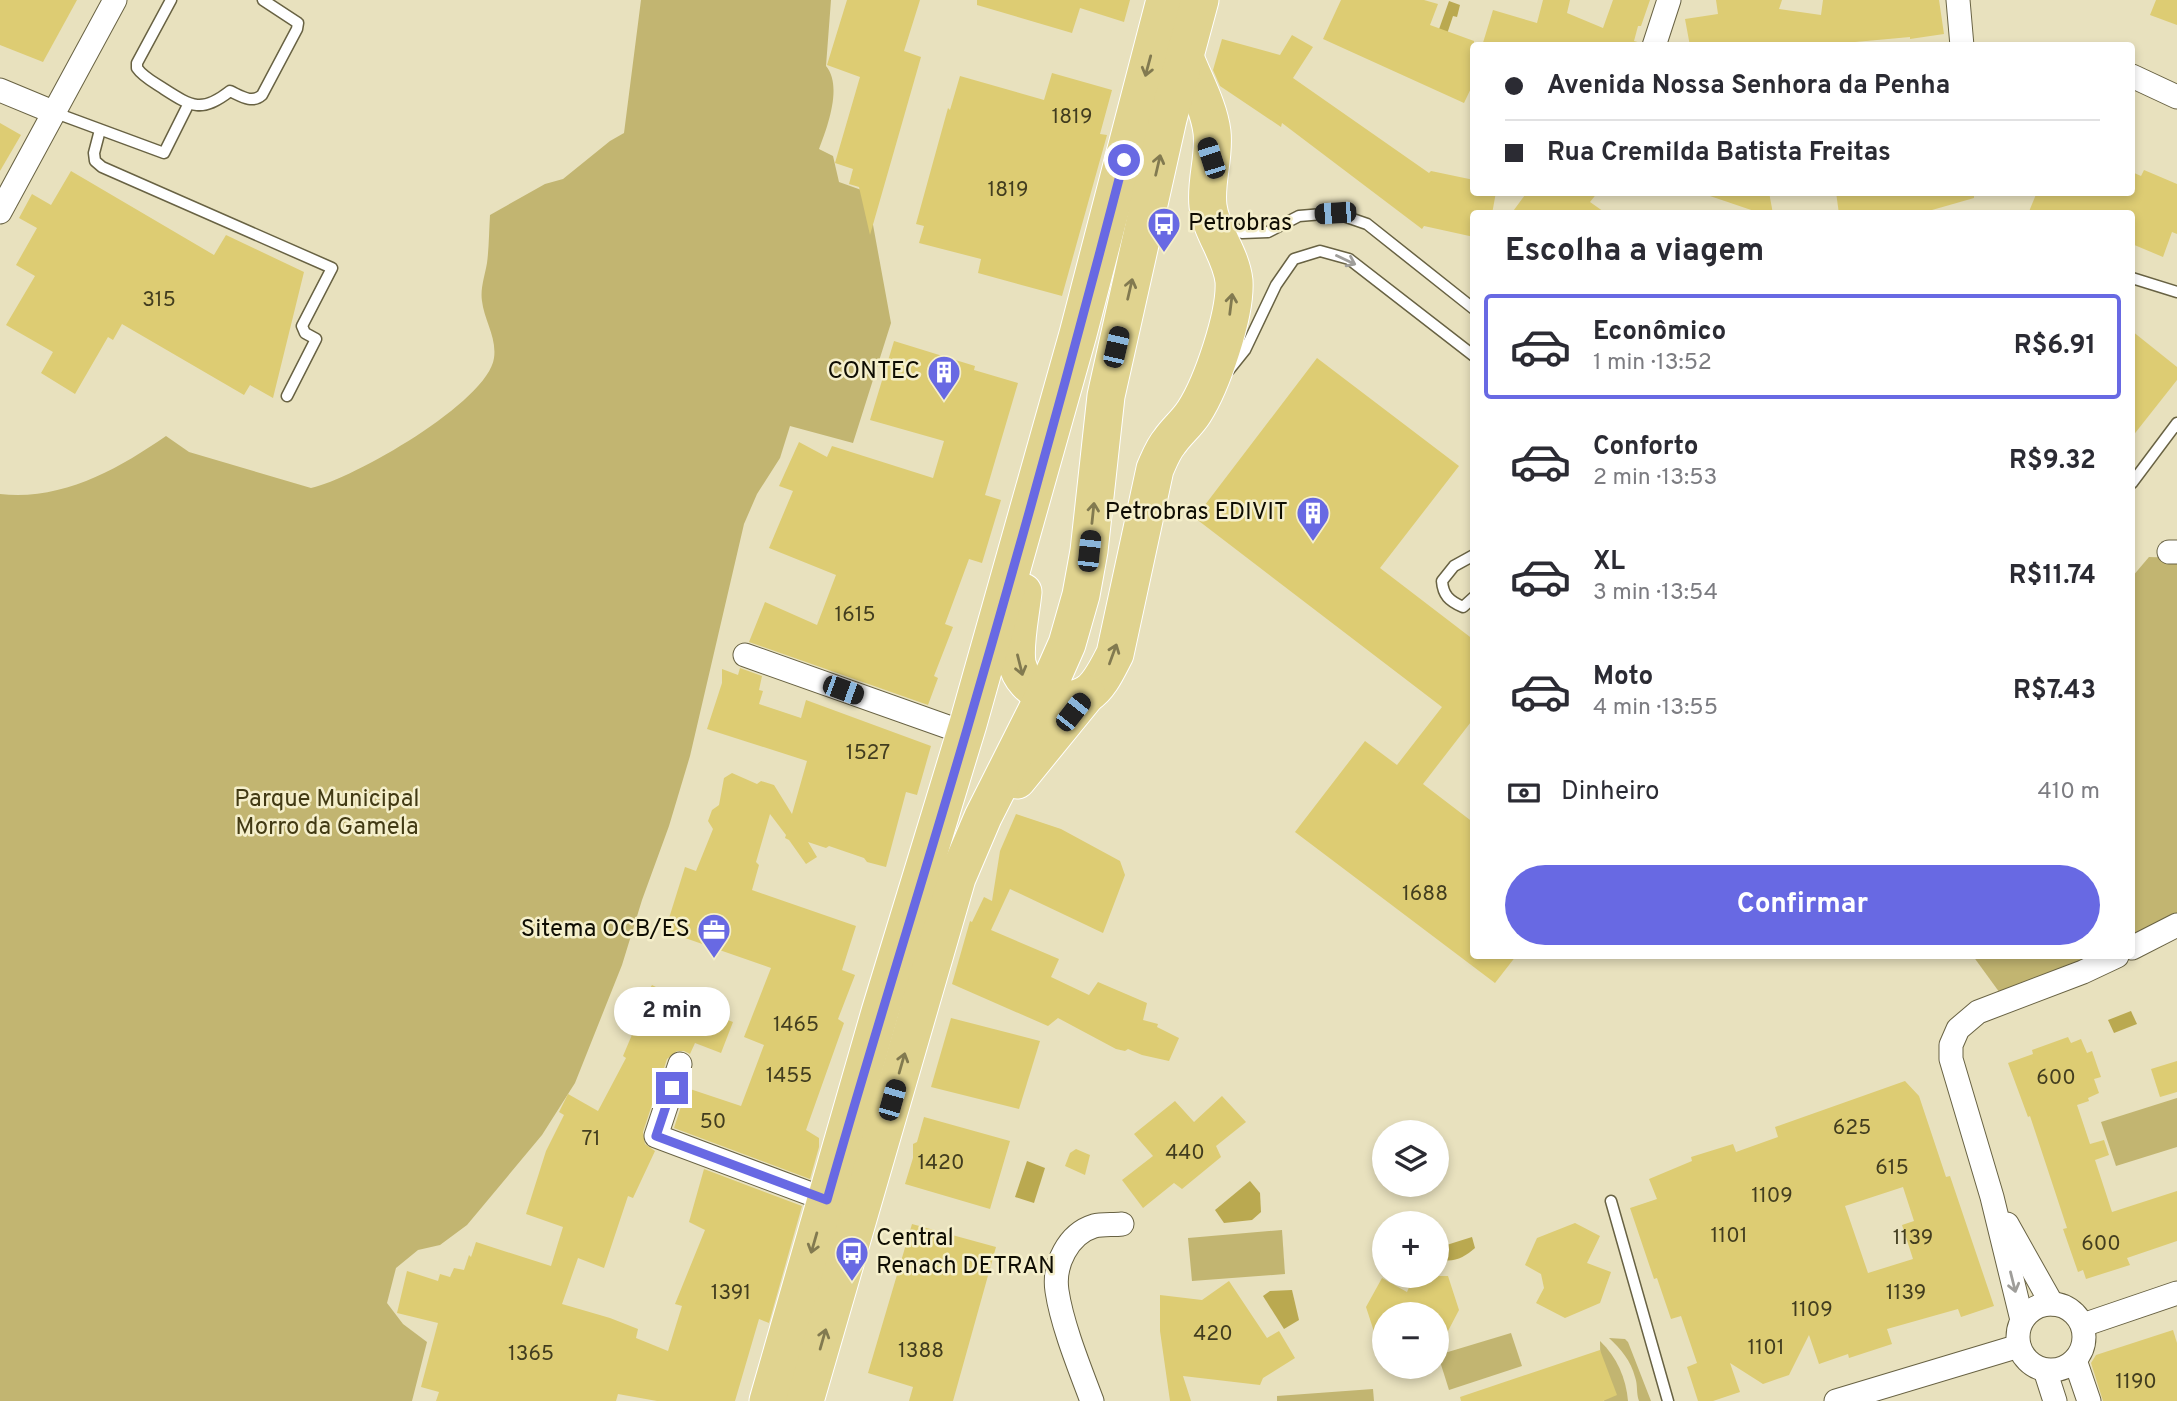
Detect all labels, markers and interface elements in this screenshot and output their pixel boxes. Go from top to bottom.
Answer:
one-way arrow [1141,54,1154,77]
text: Avenida Nossa Senhora da Penha [1547,70,1950,103]
house number: 1819 [1052,104,1093,131]
car [1195,135,1228,181]
text: Rua Cremilda Batista Freitas [1547,137,1891,170]
route start [1108,144,1140,176]
one-way arrow [1151,154,1165,177]
house number: 1819 [988,177,1029,204]
car [1314,201,1357,225]
bus stop icon: Petrobras [1145,205,1183,254]
place label: Petrobras [1188,209,1292,239]
text: Escolha a viagem [1505,232,1764,272]
one-way arrow [1335,254,1356,268]
one-way arrow [1123,278,1137,301]
house number: 315 [142,287,176,314]
one-way arrow [1225,293,1238,316]
icon: car [1509,315,1572,378]
text: Econômico [1593,316,1726,349]
car [1102,324,1131,370]
text: R$6.91 [2014,330,2096,363]
text: 1 min · 13:52 [1593,349,1712,378]
building icon: CONTEC [925,353,963,402]
place label: CONTEC [828,357,920,387]
icon: car [1509,430,1572,493]
text: Conforto [1593,431,1699,464]
text: R$9.32 [2009,445,2096,478]
text: 2 min · 13:53 [1593,464,1717,493]
building icon: Petrobras EDIVIT [1294,494,1332,543]
place label: Petrobras EDIVIT [1105,498,1288,528]
one-way arrow [1087,502,1100,525]
car [1077,529,1102,573]
icon: car [1509,545,1572,608]
text: XL [1593,546,1625,579]
text: R$11.74 [2009,560,2096,593]
text: 3 min · 13:54 [1593,579,1718,608]
house number: 1615 [834,602,876,629]
one-way arrow [1108,644,1120,666]
one-way arrow [1014,654,1027,676]
icon: car [1509,660,1572,723]
text: Moto [1593,661,1653,694]
car [820,673,867,707]
text: R$7.43 [2013,675,2096,708]
car [1052,689,1095,735]
text: 4 min · 13:55 [1593,694,1718,723]
house number: 1527 [846,740,890,767]
icon: cash [1505,774,1543,812]
text: Dinheiro [1561,776,1660,809]
text: 410 m [2037,778,2100,807]
park label: Parque Municipal Morro da Gamela [234,785,420,843]
button: Confirmar [1505,865,2100,945]
house number: 1688 [1402,881,1448,908]
office icon: Sitema OCB/ES [695,911,733,960]
place label: Sitema OCB/ES [521,915,690,945]
callout: 2 min [614,986,730,1036]
text: 2 min [642,997,702,1026]
house number: 1465 [773,1012,819,1039]
one-way arrow [897,1052,910,1074]
house number: 1455 [766,1063,812,1090]
house number: 600 [2036,1065,2076,1092]
route end [656,1072,688,1104]
car [877,1077,908,1123]
house number: 50 [700,1109,726,1136]
house number: 625 [1833,1115,1871,1142]
map controls [1372,1120,1449,1379]
button: layers [1372,1120,1449,1197]
house number: 71 [581,1126,601,1153]
house number: 440 [1165,1140,1205,1167]
house number: 1420 [918,1150,964,1177]
house number: 615 [1875,1155,1909,1182]
house number: 1109 [1751,1183,1793,1210]
button: + [1372,1211,1449,1288]
house number: 1101 [1711,1223,1747,1250]
place label: Central Renach DETRAN [876,1224,1055,1282]
house number: 1139 [1893,1225,1933,1252]
house number: 600 [2081,1231,2121,1258]
one-way arrow [807,1232,820,1254]
bus stop icon: Central Renach DETRAN [833,1234,871,1283]
one-way arrow [2007,1270,2020,1293]
house number: 1391 [711,1280,751,1307]
house number: 1139 [1886,1280,1926,1307]
house number: 1109 [1791,1297,1833,1324]
button: − [1372,1302,1449,1379]
house number: 420 [1193,1321,1233,1348]
one-way arrow [818,1329,831,1351]
house number: 1101 [1748,1335,1784,1362]
house number: 1388 [898,1338,944,1365]
house number: 1365 [508,1341,554,1368]
house number: 1190 [2115,1369,2157,1396]

